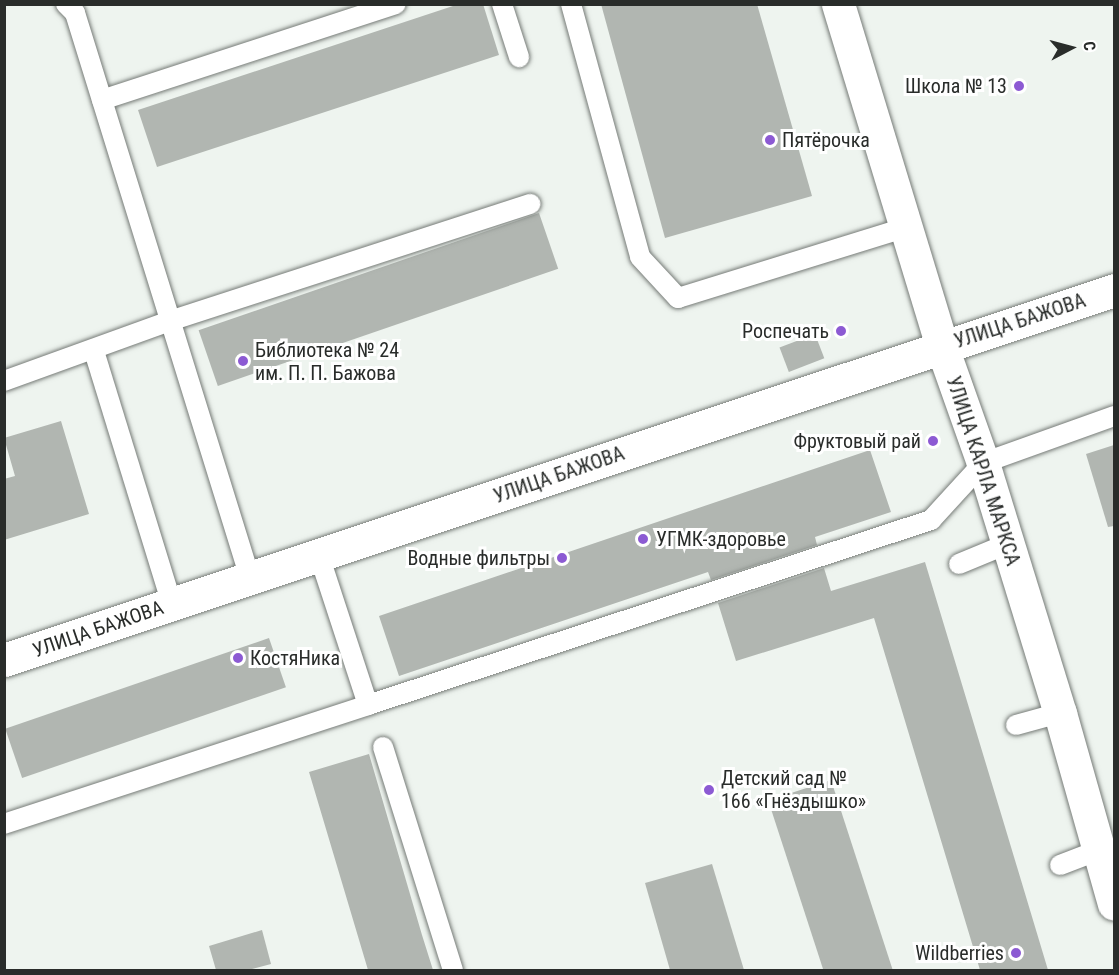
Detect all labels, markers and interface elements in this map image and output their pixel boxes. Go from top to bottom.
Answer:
north arrow [1041,18,1101,78]
text: С [1079,41,1099,52]
place label: Школа № 13 [905,74,1007,98]
marker: Школа № 13 [1012,79,1026,93]
place label: Пятёрочка [782,128,870,152]
marker: Пятёрочка [763,133,777,147]
street label: УЛИЦА БАЖОВА [951,288,1089,354]
place label: Роспечать [742,319,829,343]
marker: Роспечать [834,324,848,338]
place label: Библиотека № 24 им. П. П. Бажова [255,338,399,385]
marker: Библиотека № 24 им. П. П. Бажова [236,354,250,368]
street label: УЛИЦА КАРЛА МАРКСА [941,373,1025,569]
place label: Фруктовый рай [794,429,921,453]
marker: Фруктовый рай [926,434,940,448]
street label: УЛИЦА БАЖОВА [490,441,628,509]
place label: УГМК-здоровье [656,527,786,551]
marker: УГМК-здоровье [634,530,652,548]
place label: Водные фильтры [407,546,550,570]
marker: Водные фильтры [555,551,569,565]
street label: УЛИЦА БАЖОВА [29,595,167,663]
place label: КостяНика [250,646,340,670]
marker: КостяНика [231,651,245,665]
place label: Детский сад № 166 «Гнёздышко» [721,766,866,813]
marker: Детский сад № 166 «Гнёздышко» [702,783,716,797]
place label: Wildberries [915,941,1004,965]
marker: Wildberries [1009,946,1023,960]

